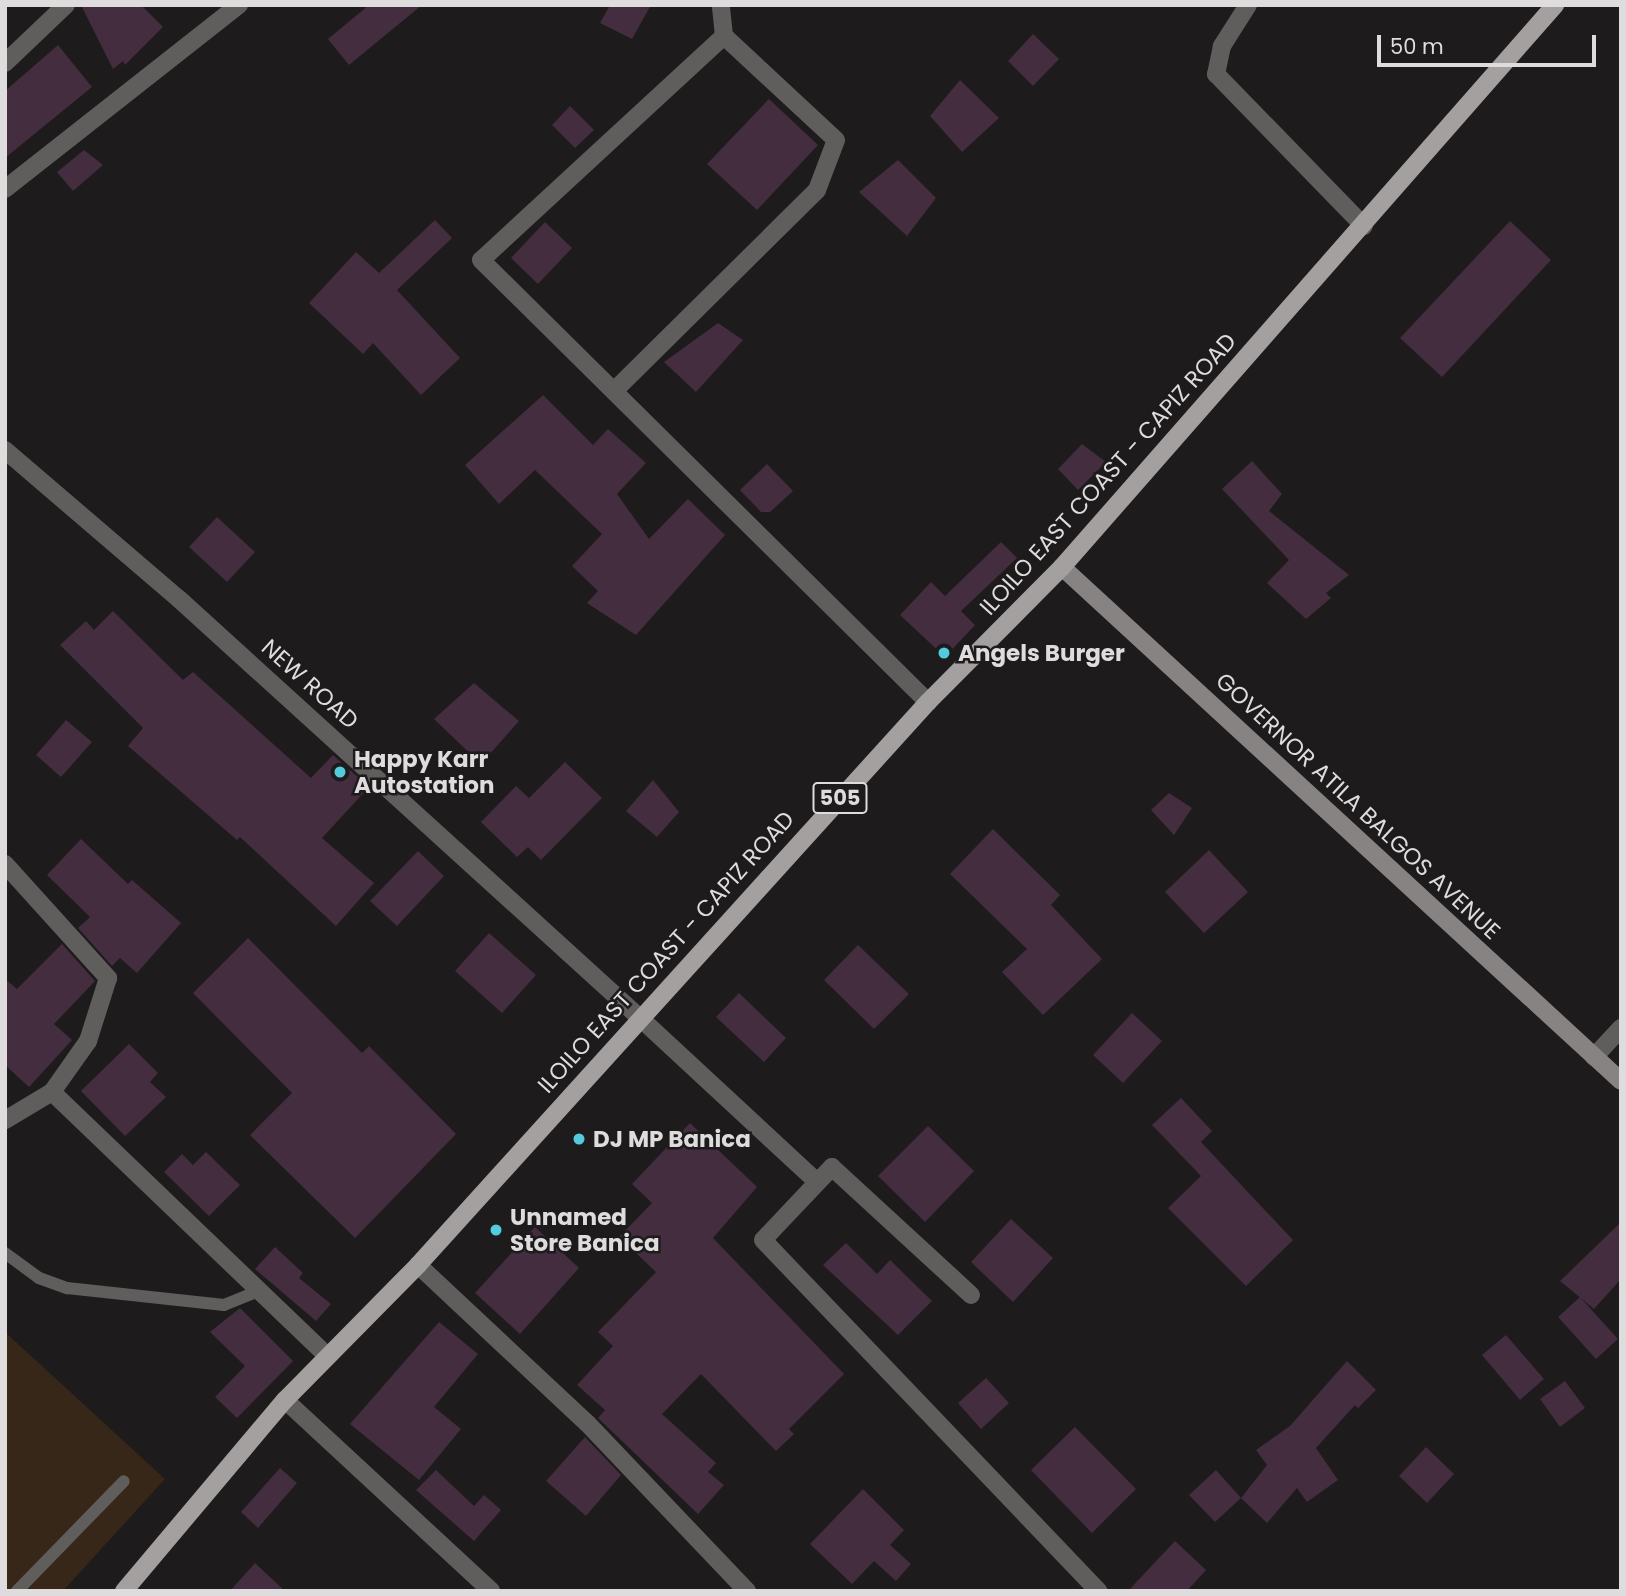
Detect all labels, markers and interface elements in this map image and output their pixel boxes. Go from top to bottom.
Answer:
scale bar [1381,21,1600,65]
text: 50 m [1390,32,1444,61]
street label: ILOILO EAST COAST - CAPIZ ROAD [974,327,1242,621]
street label: NEW ROAD [256,633,364,735]
place label: Angels Burger [958,639,1125,667]
marker: Angels Burger [936,645,952,661]
street label: GOVERNOR ATILA BALGOS AVENUE [1210,667,1506,945]
place label: Happy Karr Autostation [354,745,495,799]
marker: Happy Karr Autostation [332,764,348,780]
road number: 505 [812,780,868,816]
street label: ILOILO EAST COAST - CAPIZ ROAD [532,805,800,1099]
place label: DJ MP Banica [593,1125,751,1153]
marker: DJ MP Banica [571,1131,587,1147]
place label: Unnamed Store Banica [510,1203,660,1257]
marker: Unnamed Store Banica [488,1222,504,1238]

